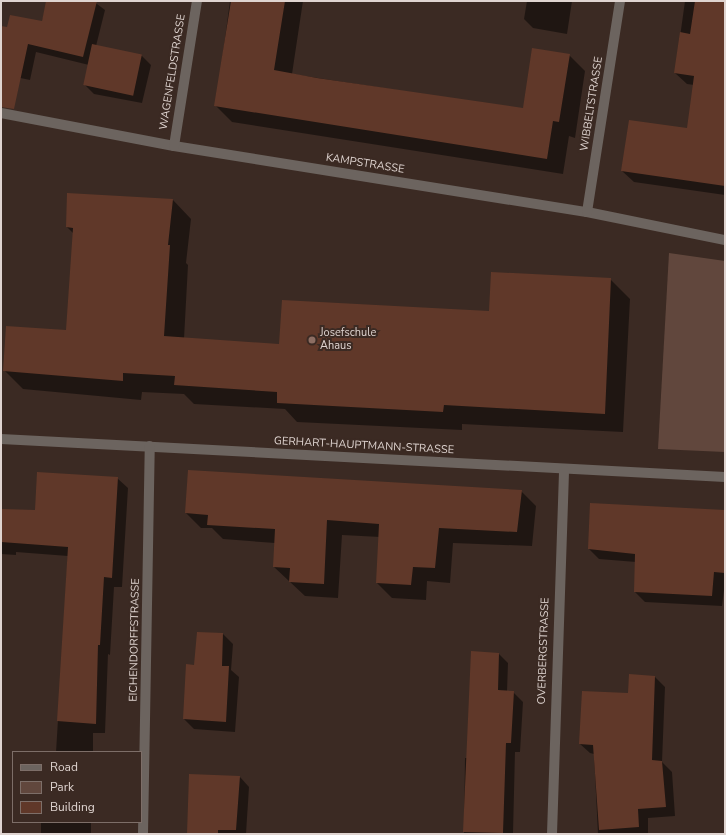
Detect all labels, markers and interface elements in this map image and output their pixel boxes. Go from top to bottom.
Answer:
street label: WAGENFELDSTRASSE [157,13,189,131]
street label: WIBBELTSTRASSE [578,56,606,152]
street label: KAMPSTRASSE [325,151,405,177]
place label: Josefschule Ahaus [320,327,376,353]
marker: Josefschule Ahaus [307,335,317,345]
street label: GERHART-HAUPTMANN-STRASSE [274,435,454,457]
street label: EICHENDORFFSTRASSE [127,578,143,702]
street label: OVERBERGSTRASSE [536,597,552,705]
legend [12,751,142,823]
text: Road [50,759,78,775]
text: Park [50,779,74,795]
text: Building [50,799,95,815]

